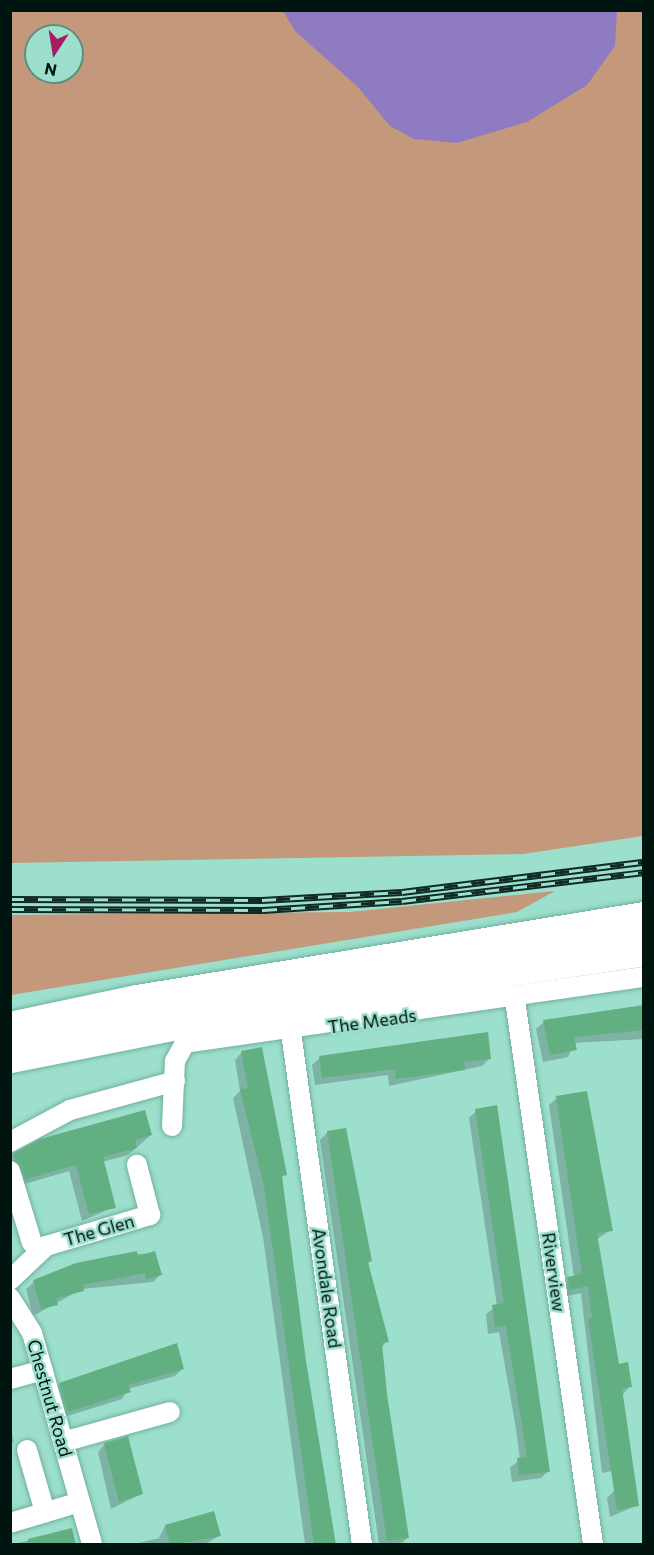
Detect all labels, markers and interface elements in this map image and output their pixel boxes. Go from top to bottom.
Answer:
north arrow [24,24,84,84]
text: N [43,60,58,81]
street label: The Meads [326,1004,418,1038]
street label: The Glen [61,1210,137,1250]
street label: Avondale Road [308,1227,346,1349]
street label: Riverview [538,1231,570,1313]
street label: Chestnut Road [23,1337,77,1459]

